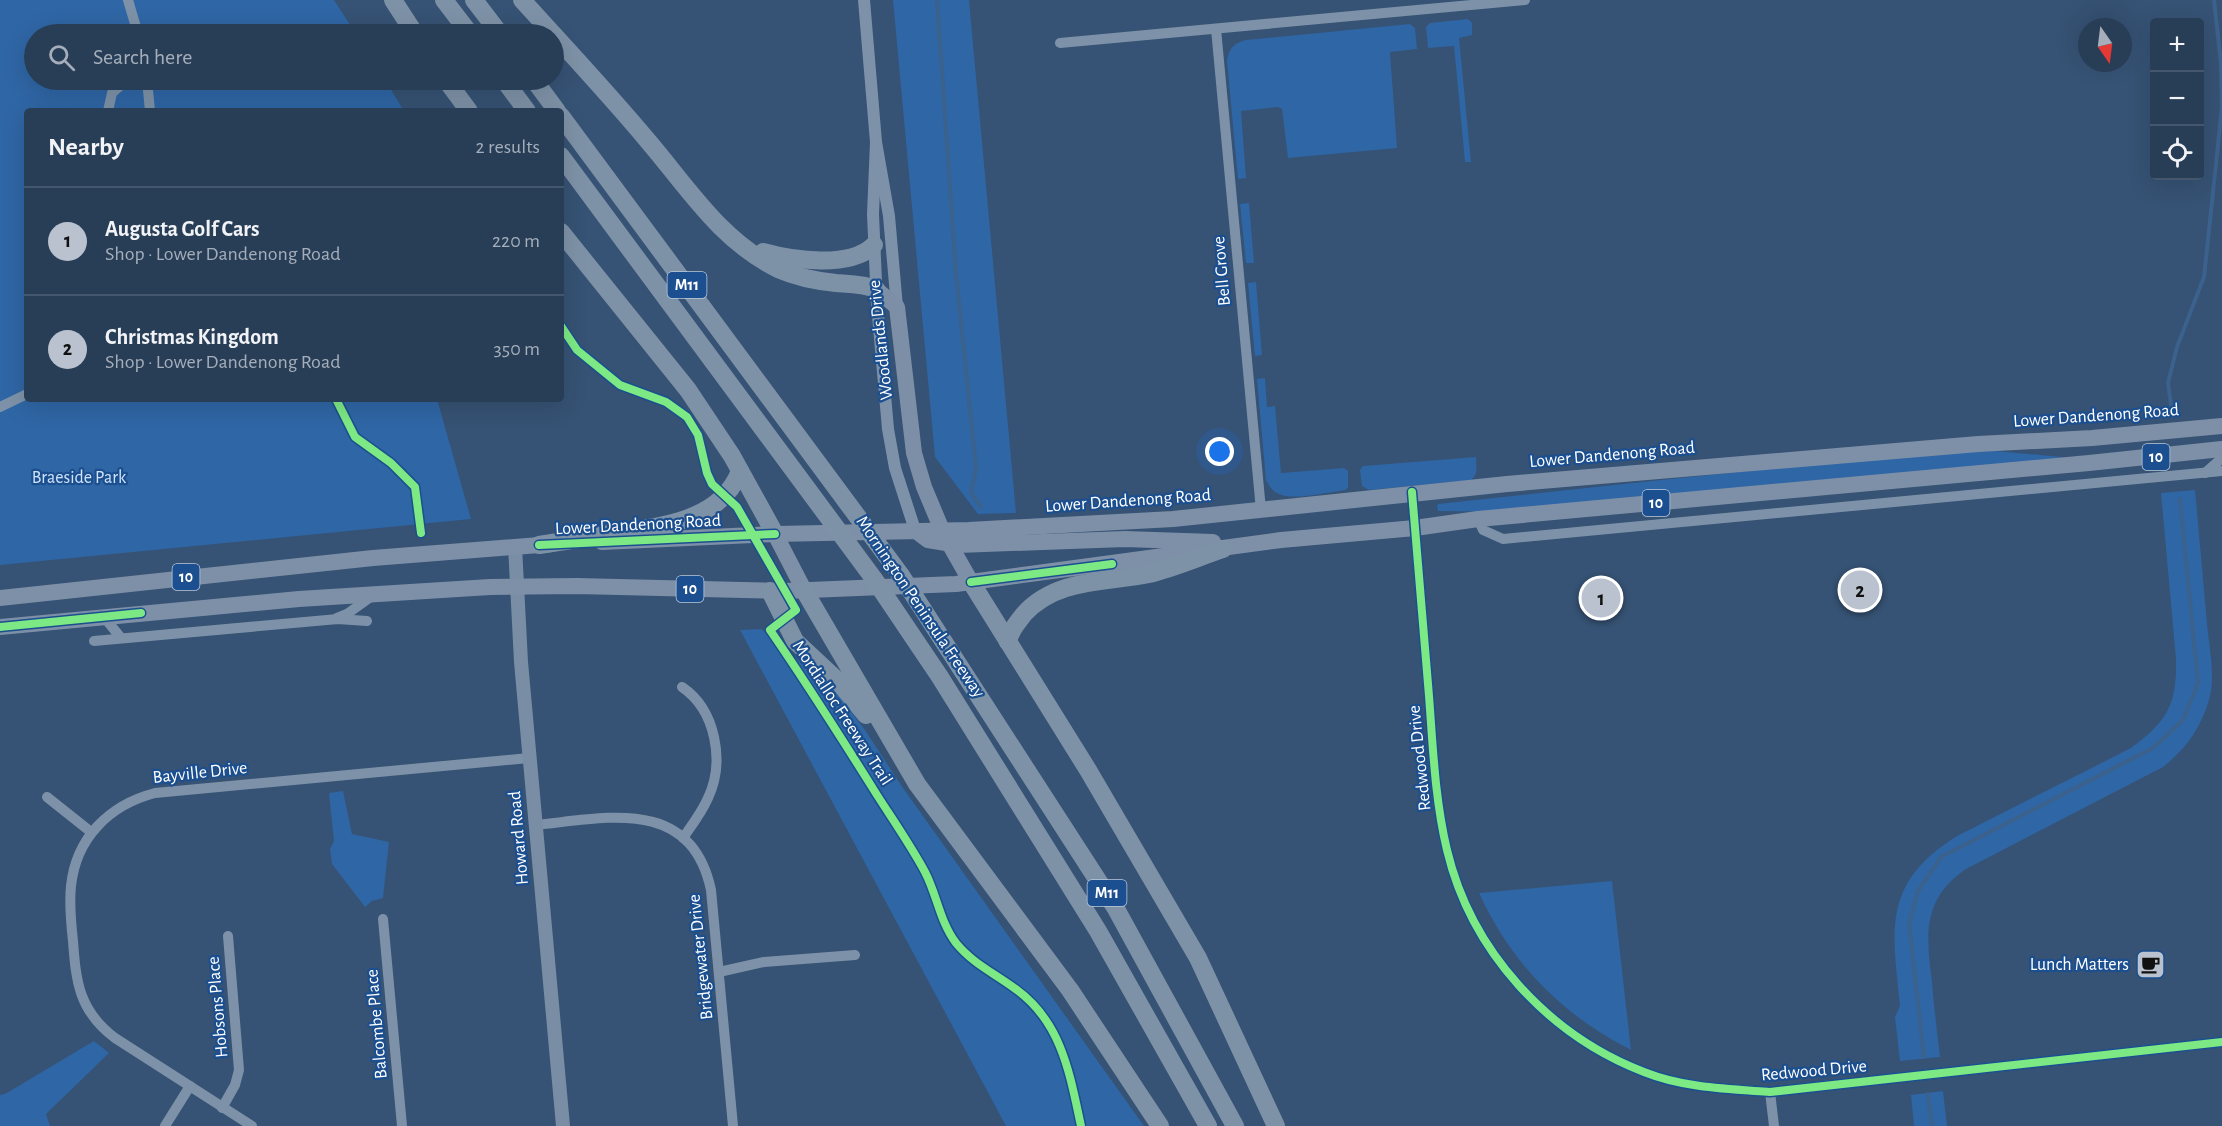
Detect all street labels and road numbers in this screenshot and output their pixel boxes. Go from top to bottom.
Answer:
street label: Bell Grove [1210,235,1234,307]
road number: M11 [668,272,706,298]
street label: Woodlands Drive [866,279,896,401]
street label: Lower Dandenong Road [2012,401,2180,431]
street label: Lower Dandenong Road [1528,439,1696,471]
road number: 10 [2142,444,2170,470]
street label: Lower Dandenong Road [1044,486,1212,516]
road number: 10 [1642,490,1670,516]
street label: Lower Dandenong Road [555,512,721,538]
street label: Mornington Peninsula Freeway [852,513,988,701]
road number: 10 [172,564,200,590]
road number: 10 [676,576,704,602]
street label: Mordialloc Freeway Trail [789,637,895,789]
street label: Redwood Drive [1405,704,1435,812]
street label: Bayville Drive [152,759,248,787]
street label: Howard Road [506,790,532,886]
road number: M11 [1088,880,1126,906]
street label: Bridgewater Drive [685,893,717,1021]
street label: Hobsons Place [205,956,231,1058]
street label: Balcombe Place [363,968,391,1080]
street label: Redwood Drive [1760,1057,1868,1085]

